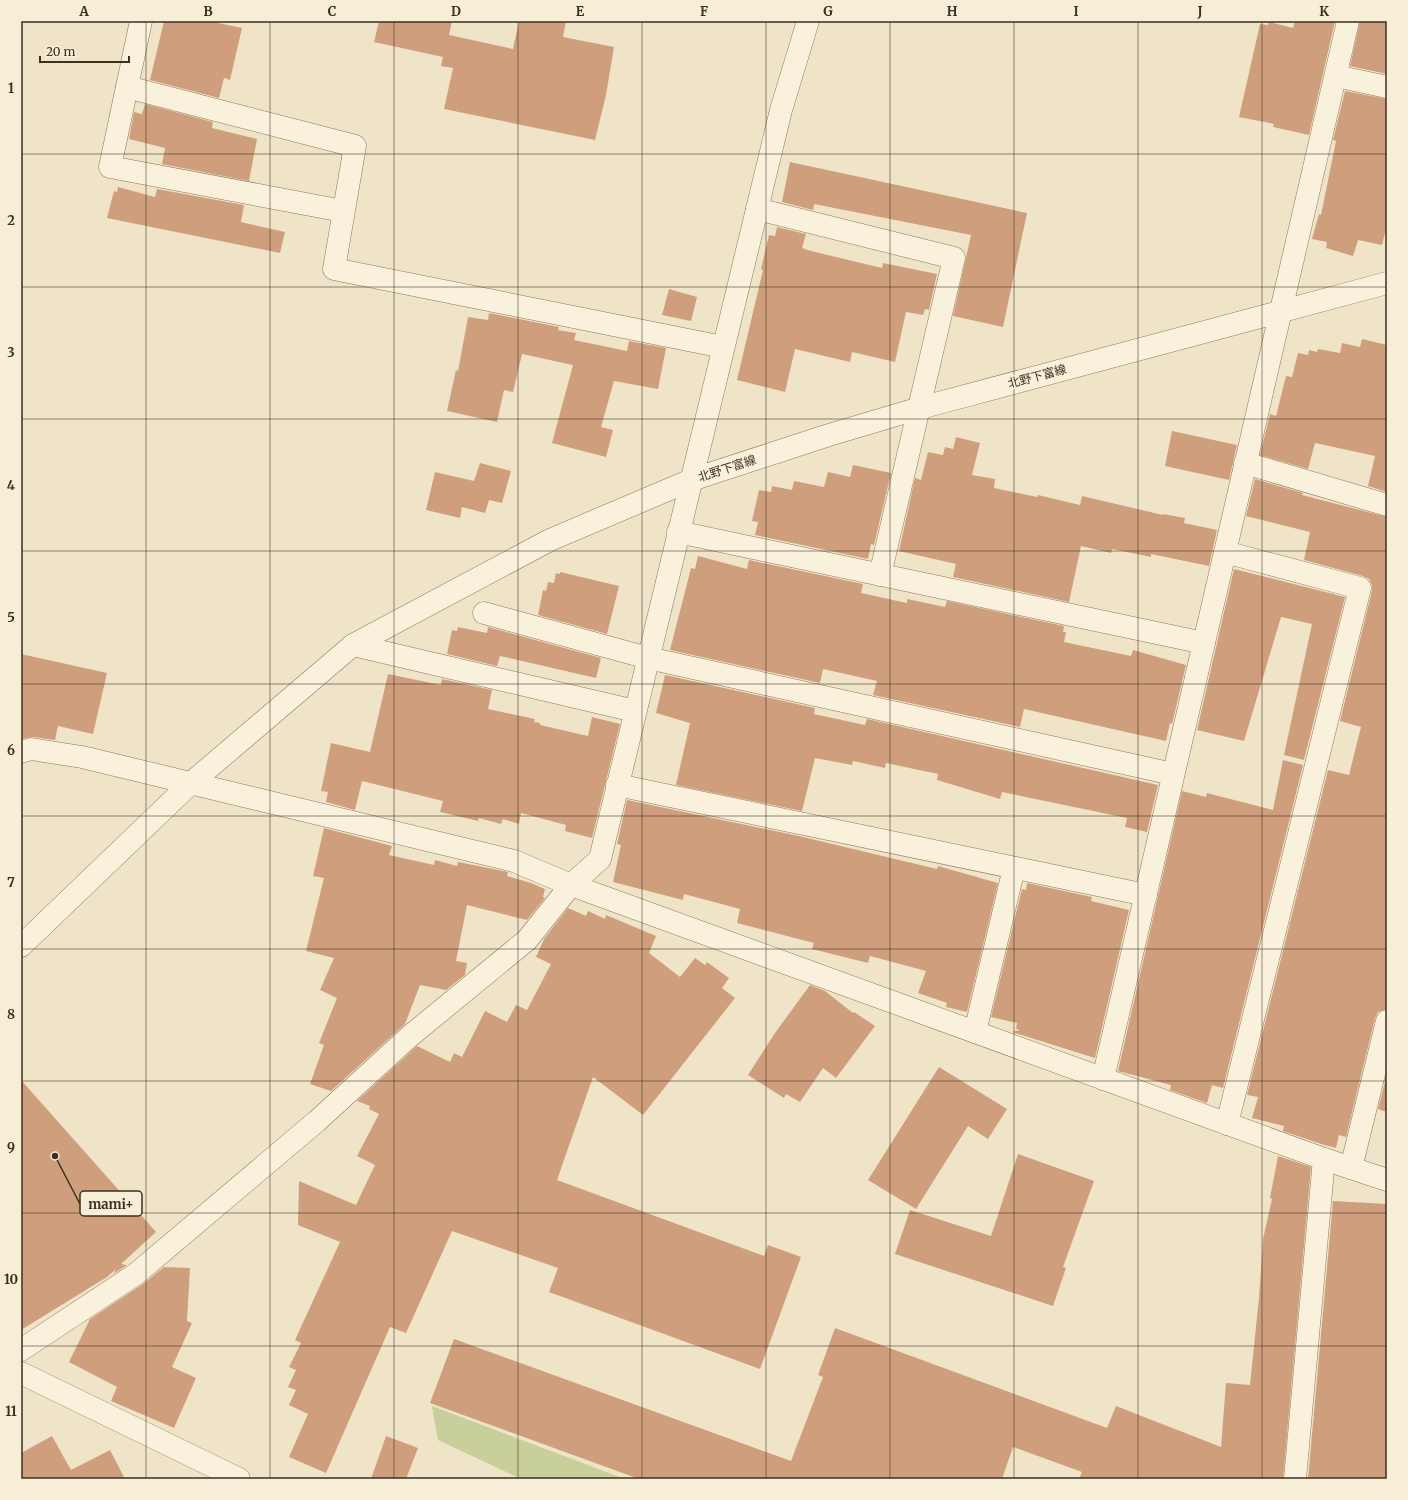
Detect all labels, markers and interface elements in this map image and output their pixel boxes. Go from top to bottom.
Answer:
text: A [78,3,89,20]
text: B [203,3,213,20]
text: C [328,3,337,20]
text: D [451,3,461,20]
text: E [576,3,585,20]
text: F [700,3,708,20]
text: G [823,3,833,20]
text: H [947,3,958,20]
text: I [1073,3,1079,20]
text: J [1196,3,1203,20]
text: K [1319,3,1329,20]
scale bar [40,38,129,64]
text: 20 m [46,44,75,59]
text: 1 [8,80,14,97]
text: 2 [7,212,15,229]
text: 3 [7,344,15,361]
street label: 北野下富線 [1006,361,1068,391]
street label: 北野下富線 [696,452,758,484]
text: 4 [7,477,16,494]
text: 5 [7,609,15,626]
text: 6 [7,742,15,759]
text: 7 [7,874,15,891]
text: 8 [7,1006,15,1023]
text: 9 [7,1139,15,1156]
callout: mami+ [80,1191,142,1216]
text: mami+ [88,1196,134,1213]
text: 10 [4,1271,18,1288]
text: 11 [5,1403,17,1420]

